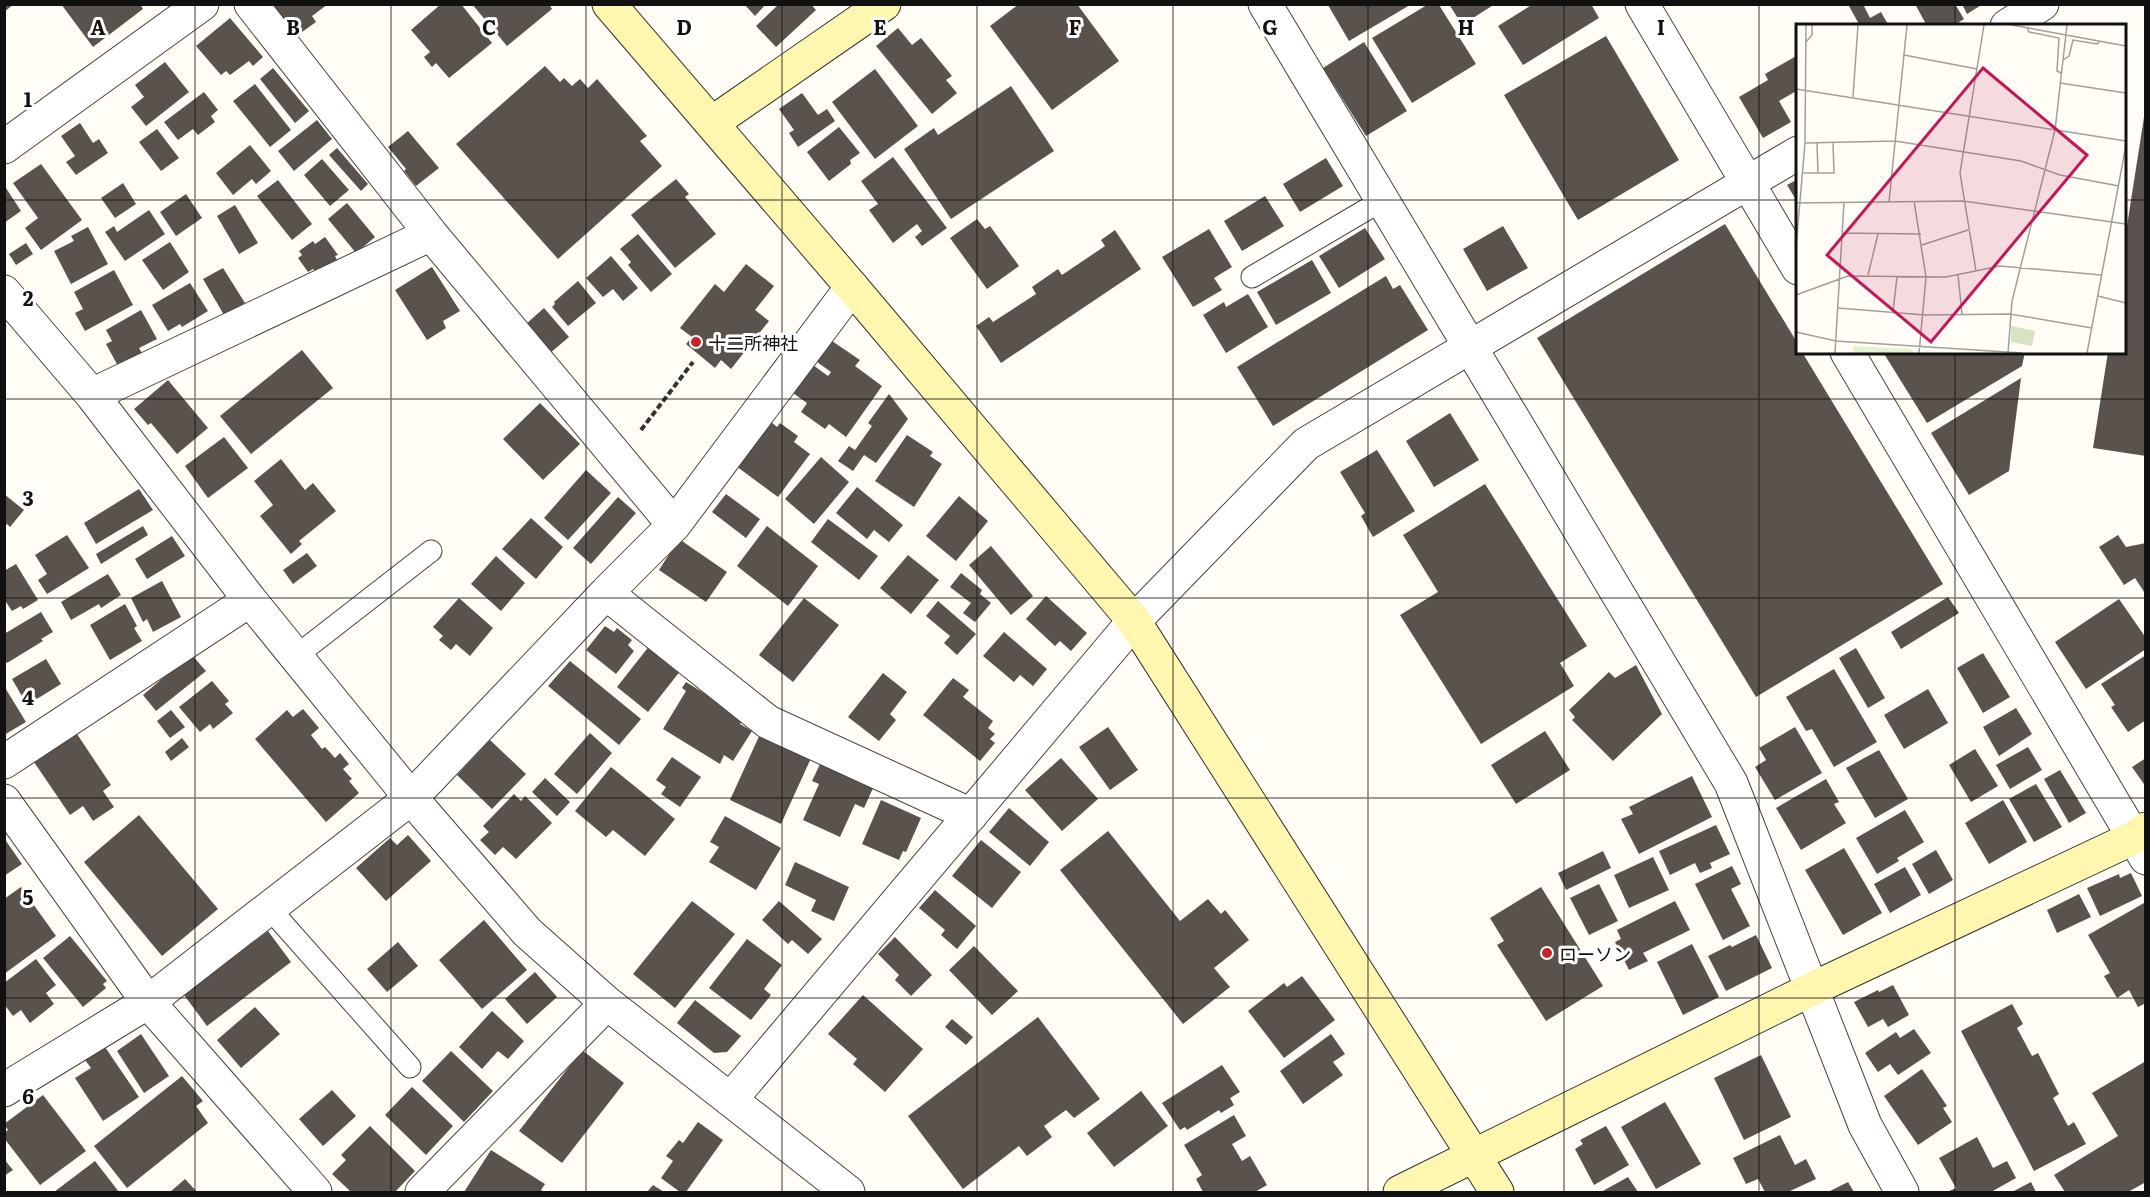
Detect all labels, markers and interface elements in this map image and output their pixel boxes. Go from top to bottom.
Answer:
text: A [90,11,106,41]
text: B [286,11,300,41]
text: C [482,11,496,41]
text: D [676,11,692,41]
text: E [873,11,887,41]
text: F [1069,11,1082,41]
text: G [1262,11,1278,41]
text: H [1458,11,1474,41]
text: I [1657,11,1665,41]
inset map [1796,24,2126,354]
text: 1 [24,83,32,113]
text: 2 [23,282,34,312]
place label: 十二所神社 [708,329,798,356]
marker: 十二所神社 [689,335,703,349]
text: 3 [22,482,34,512]
text: 4 [22,681,34,711]
text: 5 [23,881,34,911]
place label: ローソン [1559,940,1631,967]
marker: ローソン [1540,946,1554,960]
text: 6 [22,1080,34,1110]

